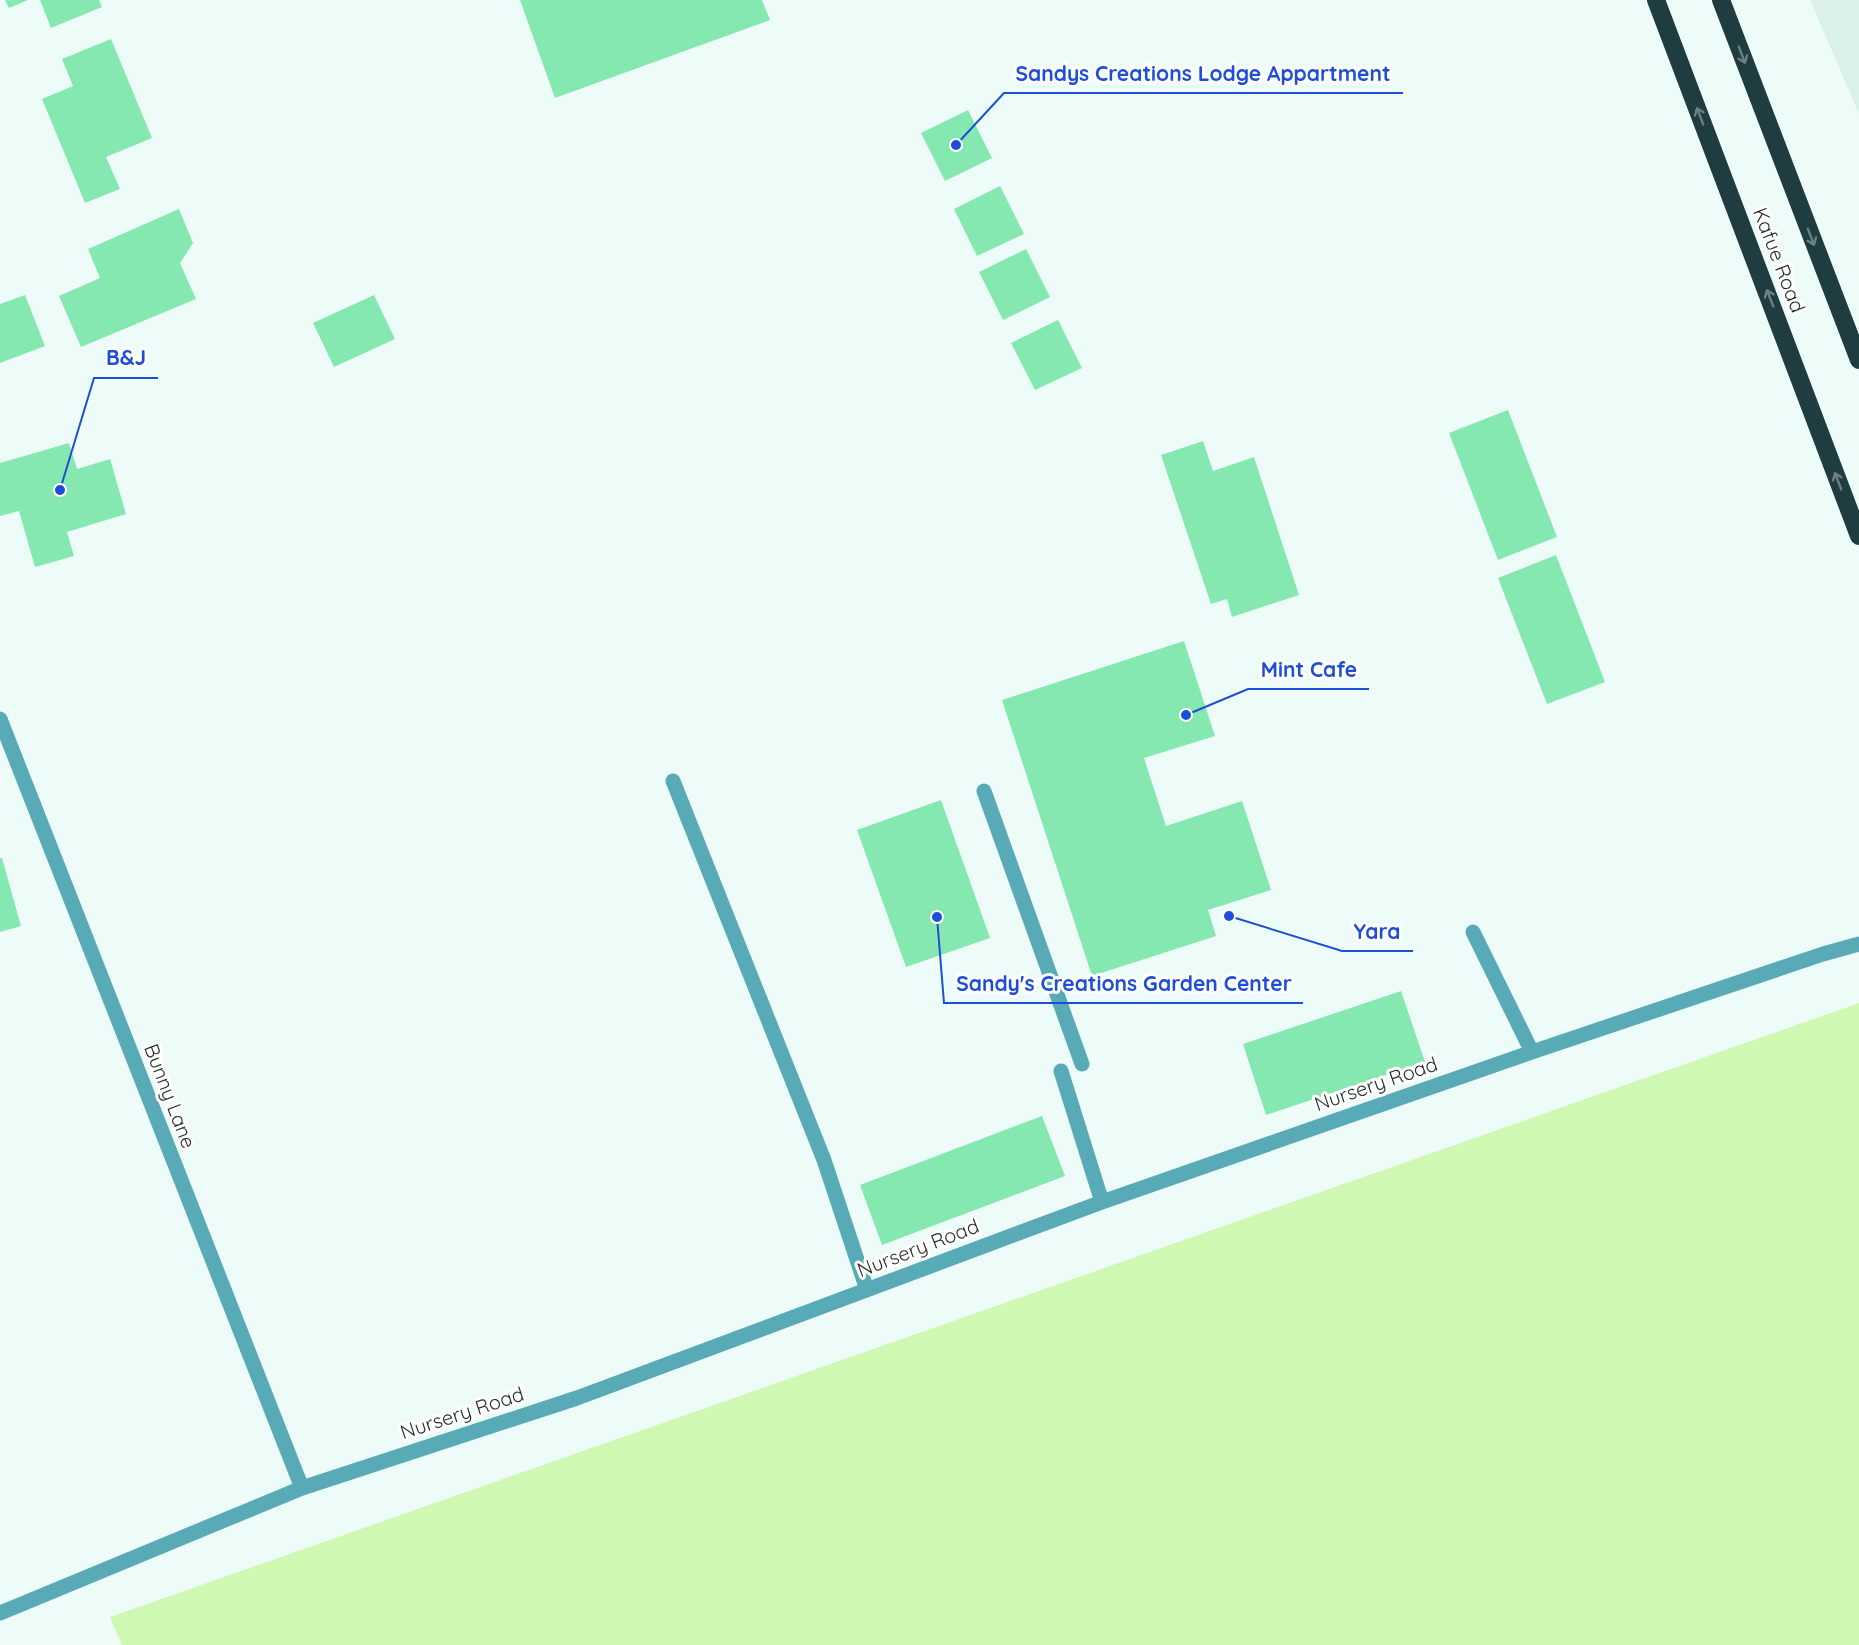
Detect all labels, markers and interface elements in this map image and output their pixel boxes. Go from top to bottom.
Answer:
one-way arrow [1737,45,1748,63]
callout: Sandys Creations Lodge Appartment [1004,54,1403,93]
text: Sandys Creations Lodge Appartment [1015,60,1391,86]
one-way arrow [1694,107,1705,126]
street label: Kafue Road [1748,204,1811,316]
one-way arrow [1807,227,1818,246]
one-way arrow [1763,290,1774,308]
callout: B&J [94,339,158,378]
text: B&J [106,344,146,370]
one-way arrow [1832,472,1843,491]
callout: Mint Cafe [1248,650,1369,689]
text: Mint Cafe [1261,656,1357,682]
callout: Yara [1342,912,1413,951]
text: Yara [1353,918,1401,944]
callout: Sandy's Creations Garden Center [944,964,1303,1003]
text: Sandy's Creations Garden Center [956,970,1292,996]
street label: Bunny Lane [139,1040,202,1152]
street label: Nursery Road [1311,1051,1441,1116]
street label: Nursery Road [853,1213,982,1282]
street label: Nursery Road [397,1381,527,1444]

